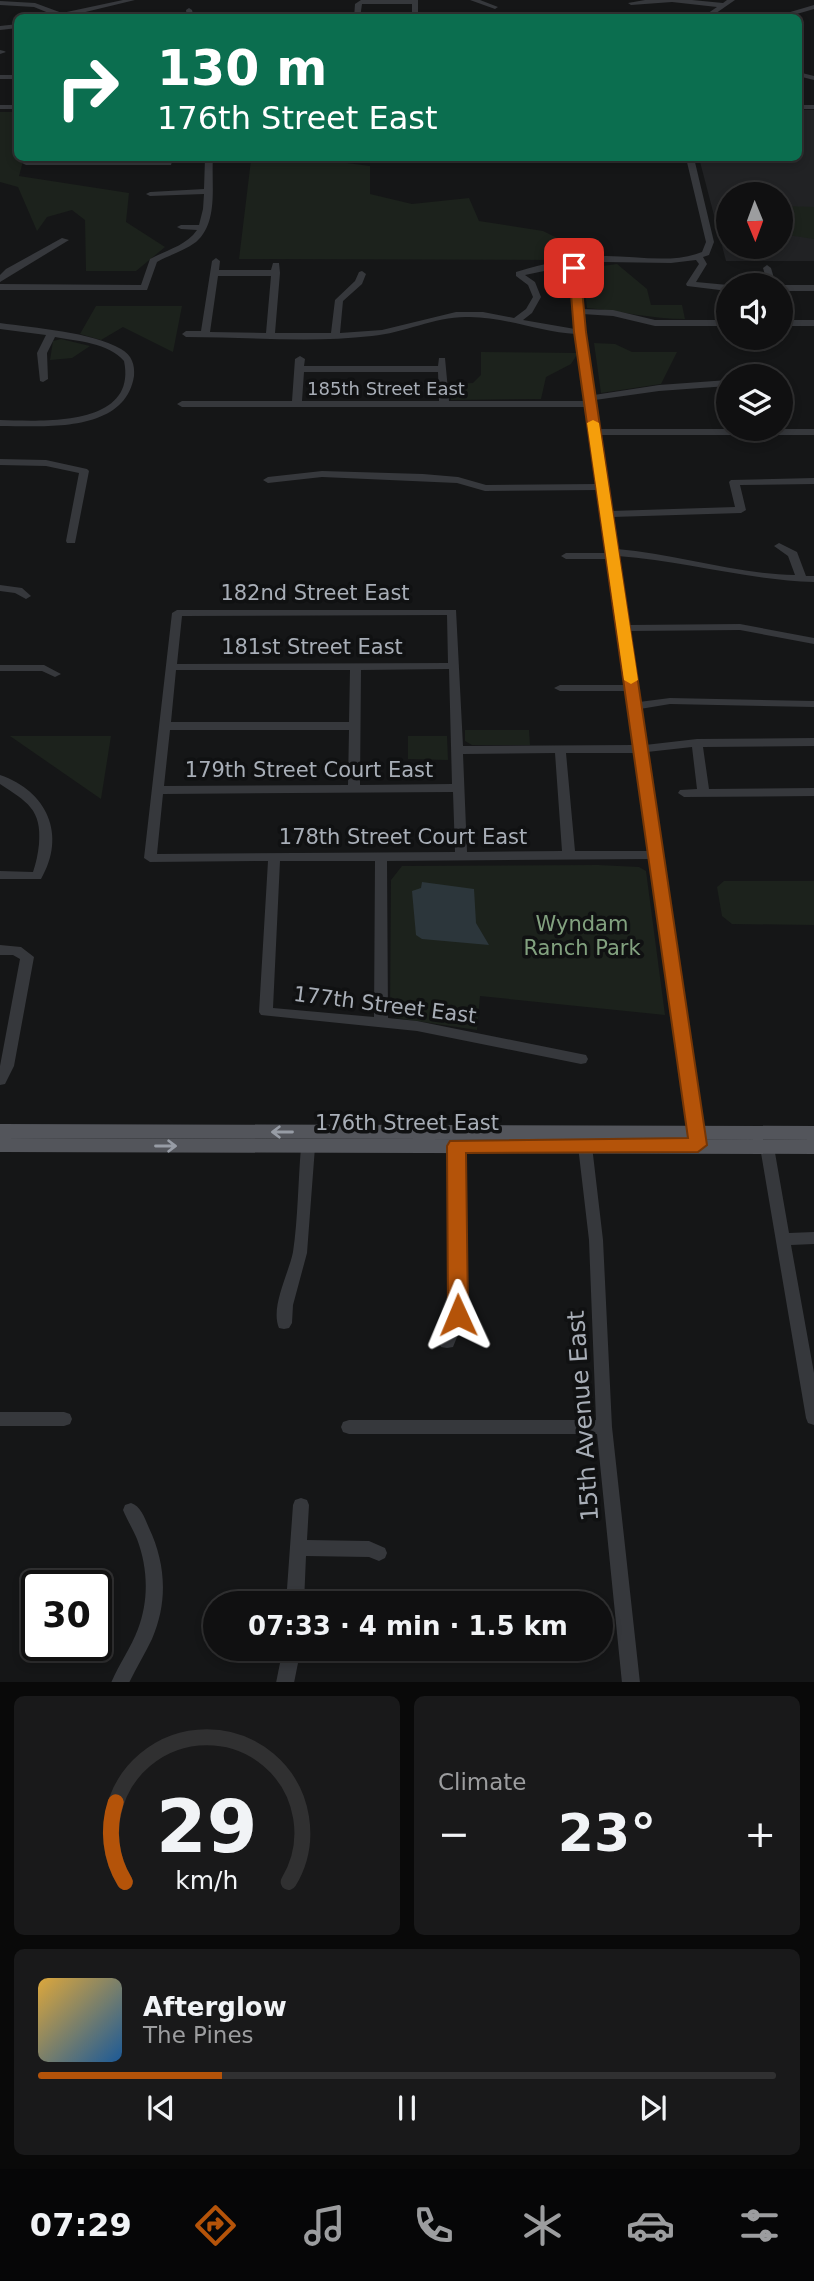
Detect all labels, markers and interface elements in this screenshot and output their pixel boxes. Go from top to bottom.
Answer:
text: 130 m [157,40,327,97]
icon: right [42,42,133,133]
text: 176th Street East [157,99,438,137]
north arrow [716,182,793,259]
map controls [716,182,793,441]
pin [544,238,604,298]
icon: arrive [555,249,593,287]
button: sound [716,273,793,350]
button: layers [716,364,793,441]
street label: 185th Street East [307,378,465,399]
street label: 182nd Street East [220,581,410,605]
street label: 181st Street East [221,635,403,659]
street label: 179th Street Court East [185,758,433,782]
street label: 178th Street Court East [279,825,527,849]
park label: Wyndam Ranch Park [523,912,641,960]
street label: 177th Street East [292,982,478,1028]
street label: 176th Street East [315,1111,499,1135]
one-way arrow [271,1125,294,1139]
one-way arrow [154,1139,177,1153]
position arrow [421,1278,495,1352]
street label: 15th Avenue East [562,1310,604,1522]
speed limit sign: 30 [21,1570,112,1661]
text: 07:33 · 4 min · 1.5 km [248,1611,568,1641]
text: Climate [438,1769,527,1795]
text: 29 [156,1784,258,1869]
text: 23° [558,1803,656,1863]
text: − [438,1812,470,1856]
text: + [744,1812,776,1856]
text: km/h [175,1865,239,1894]
text: Afterglow [143,1992,287,2022]
text: The Pines [143,2022,254,2048]
icon: previous [142,2089,180,2127]
icon: pause [388,2089,426,2127]
icon: next [634,2089,672,2127]
icon: directions [191,2201,240,2250]
icon: music [300,2201,349,2250]
icon: phone [409,2201,458,2250]
icon: climate [518,2201,567,2250]
icon: car [626,2201,675,2250]
icon: filters [735,2201,784,2250]
text: 07:29 [30,2206,132,2244]

